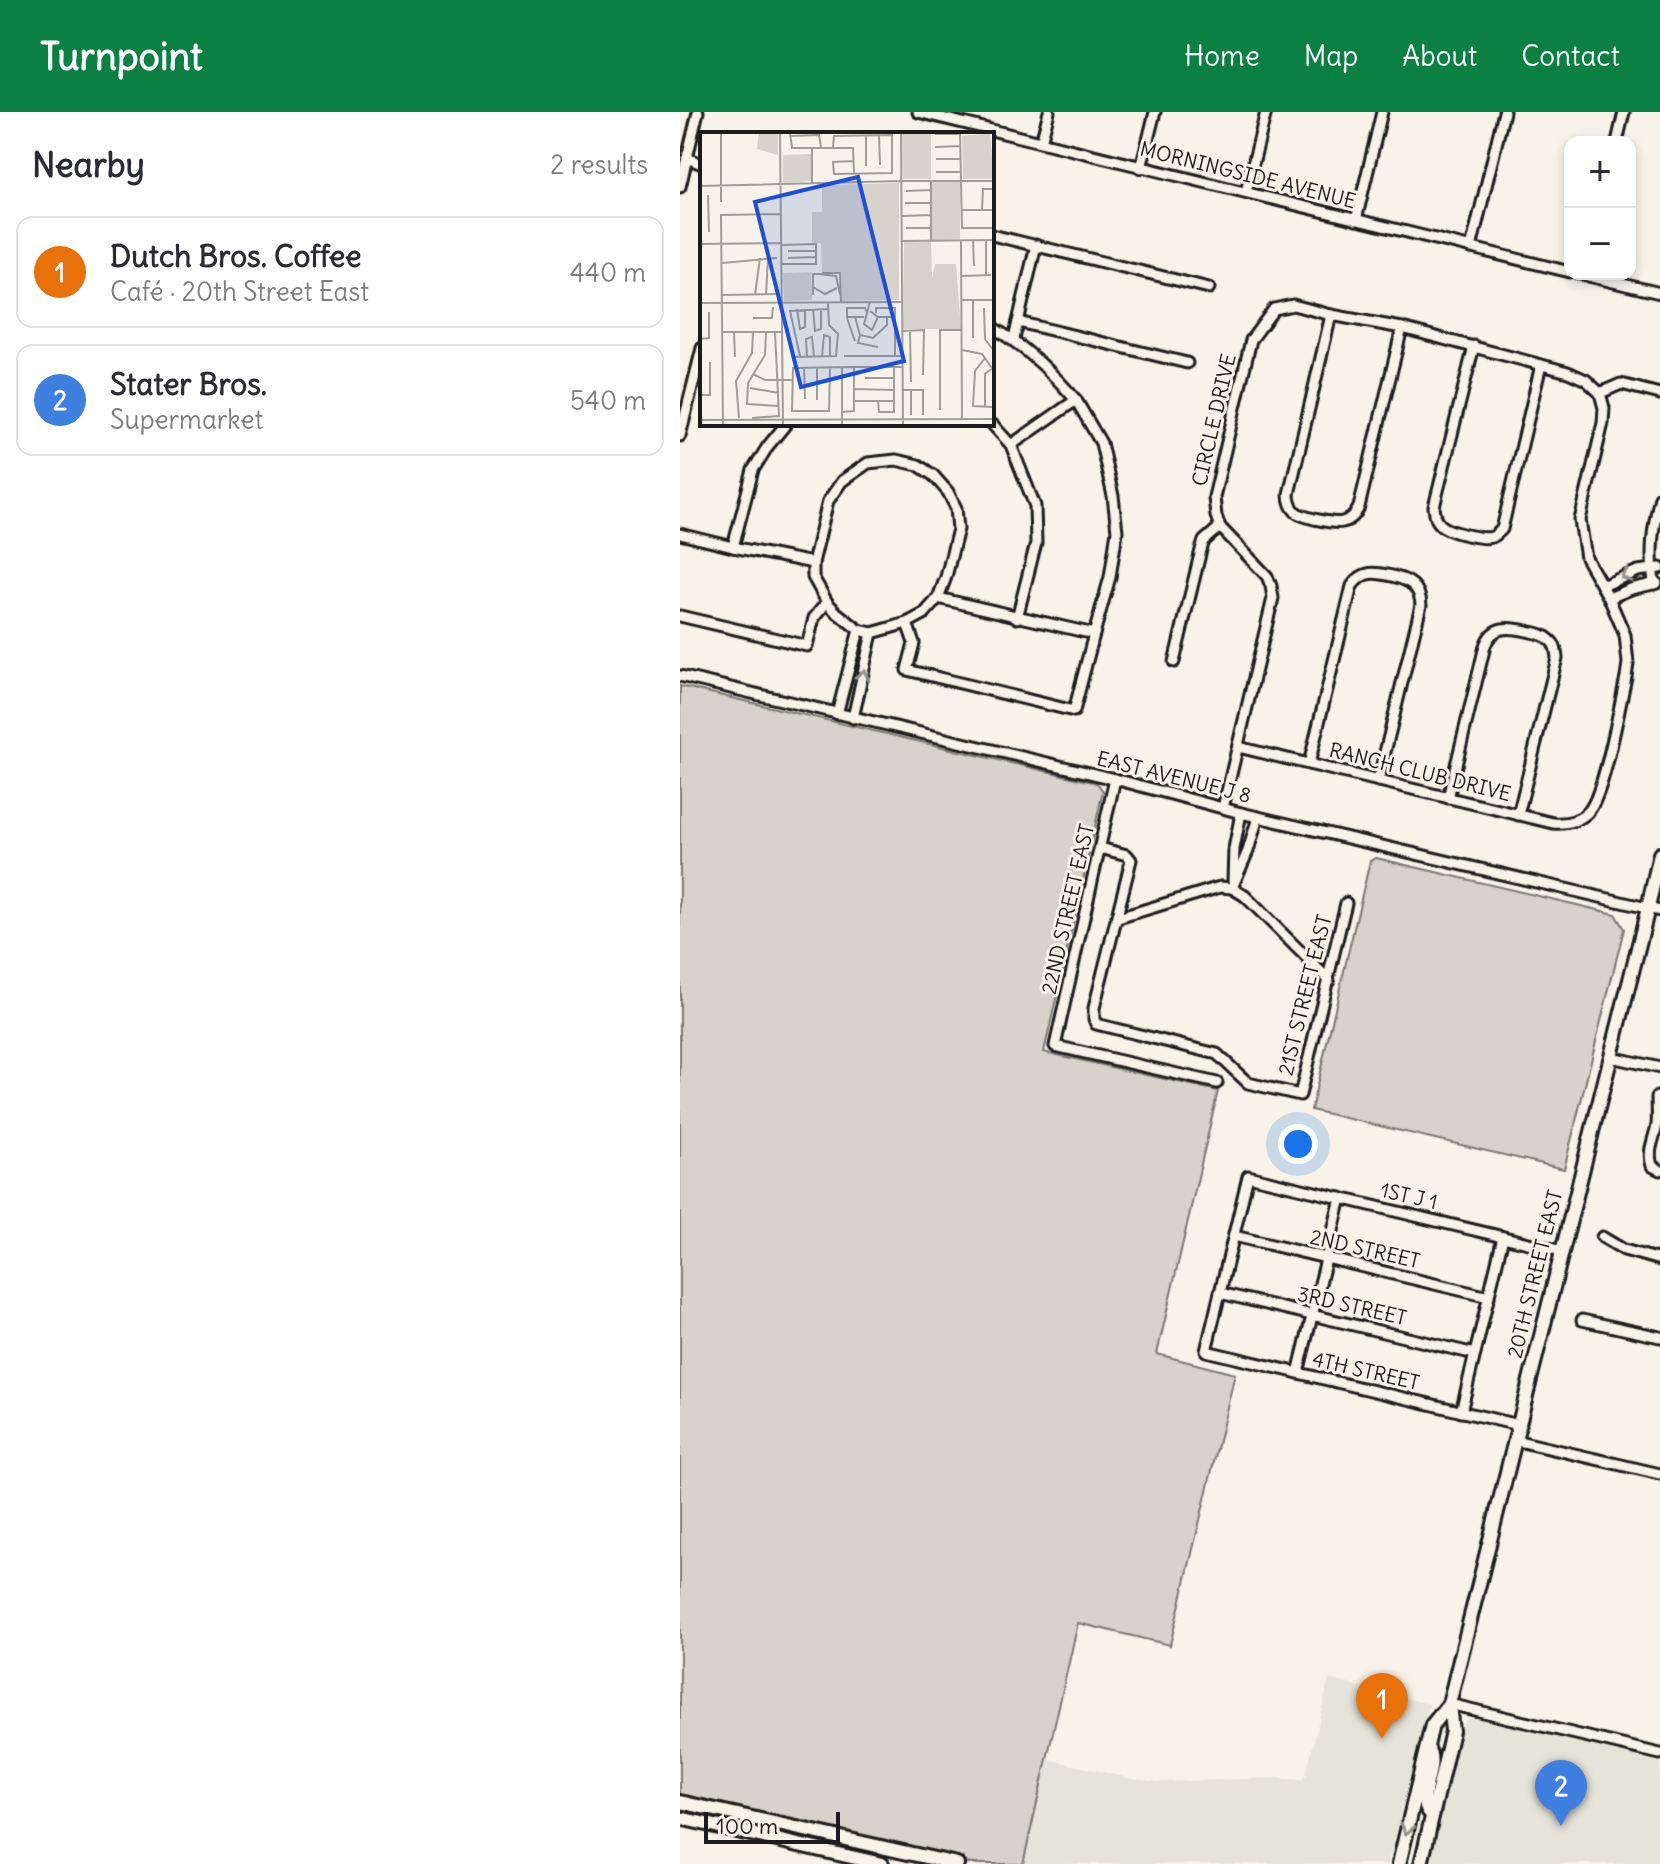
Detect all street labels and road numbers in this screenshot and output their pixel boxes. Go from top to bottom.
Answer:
street label: MORNINGSIDE AVENUE [1138,136,1359,213]
street label: CIRCLE DRIVE [1186,351,1241,488]
street label: RANCH CLUB DRIVE [1327,737,1514,806]
street label: EAST AVENUE J 8 [1094,745,1254,808]
street label: 22ND STREET EAST [1036,821,1099,996]
street label: 21ST STREET EAST [1273,912,1337,1078]
street label: 1ST J 1 [1378,1177,1440,1214]
street label: 20TH STREET EAST [1502,1187,1567,1360]
street label: 2ND STREET [1308,1224,1422,1273]
street label: 3RD STREET [1295,1281,1409,1330]
street label: 4TH STREET [1310,1346,1422,1395]

